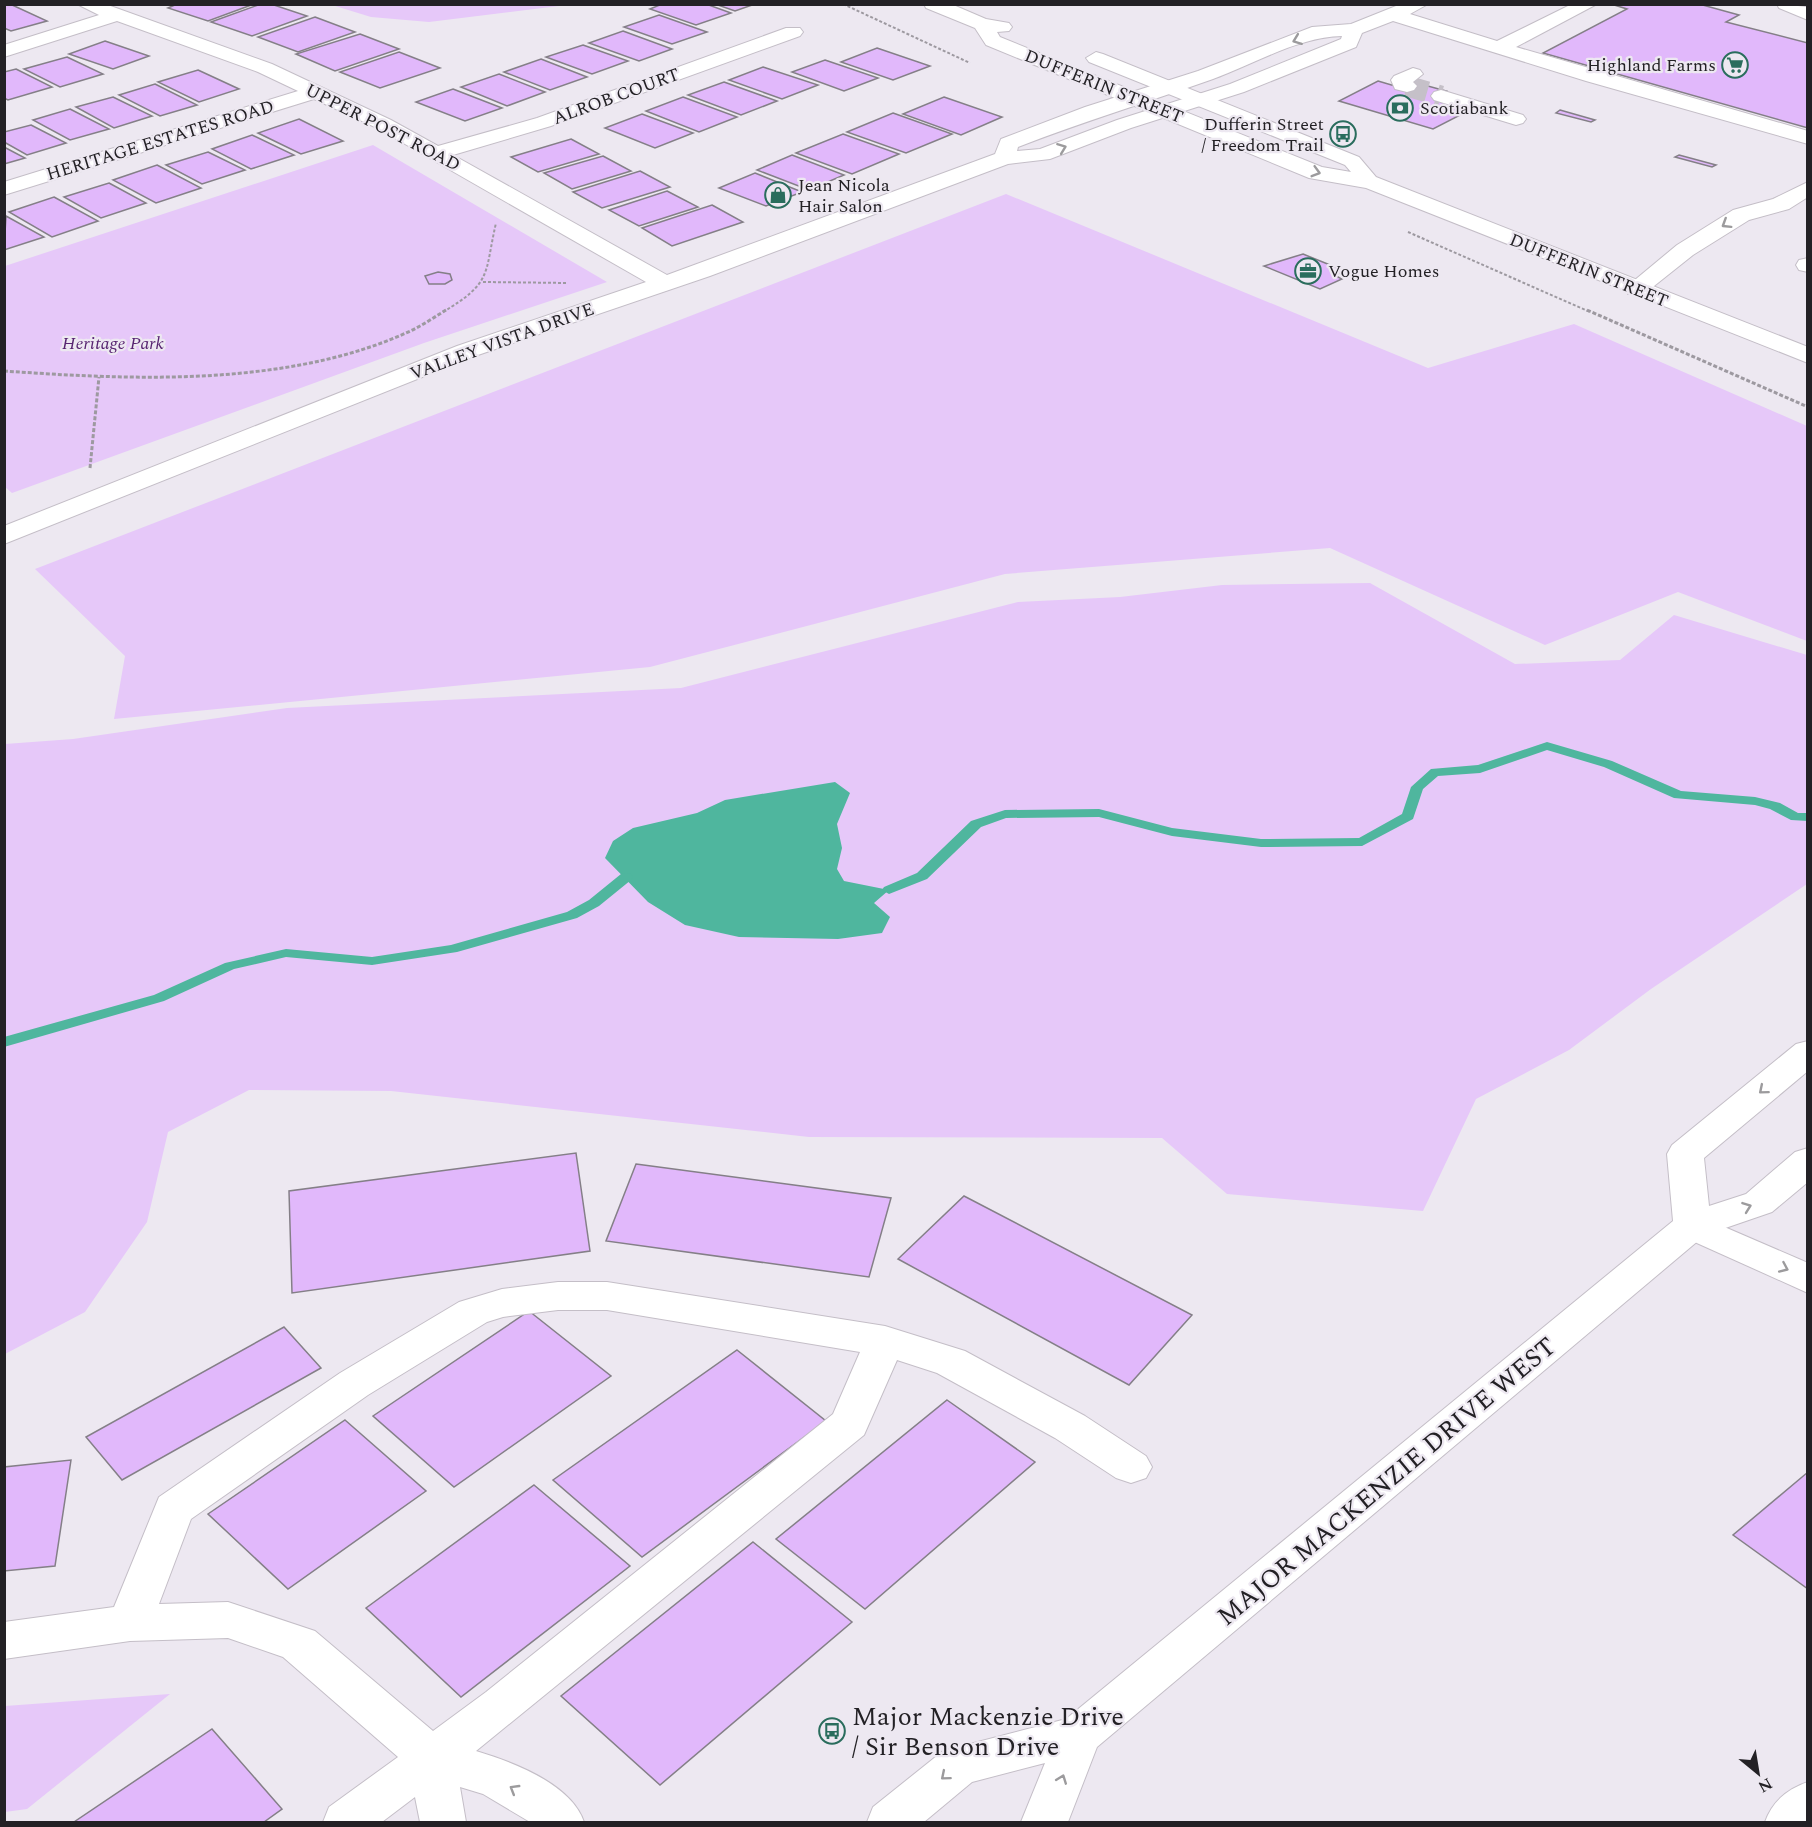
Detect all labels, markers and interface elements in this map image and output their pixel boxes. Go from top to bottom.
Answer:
one-way arrow [1292,32,1302,45]
street label: DUFFERIN STREET [1020,42,1187,131]
supermarket icon: Highland Farms [1720,50,1750,80]
place label: Highland Farms [1587,52,1716,79]
street label: ALROB COURT [549,61,683,132]
street label: UPPER POST ROAD [300,77,465,178]
street label: HERITAGE ESTATES ROAD [43,93,277,188]
bank icon: Scotiabank [1385,93,1415,123]
place label: Scotiabank [1420,95,1508,122]
place label: Dufferin Street / Freedom Trail [1202,111,1324,159]
bus stop icon: Dufferin Street / Freedom Trail [1328,119,1358,149]
one-way arrow [1056,143,1067,155]
one-way arrow [1310,165,1321,177]
place label: Jean Nicola Hair Salon [798,172,890,220]
shop icon: Jean Nicola Hair Salon [763,180,793,210]
one-way arrow [1722,217,1733,228]
street label: DUFFERIN STREET [1505,226,1672,315]
office icon: Vogue Homes [1293,256,1323,286]
place label: Vogue Homes [1328,258,1440,285]
street label: VALLEY VISTA DRIVE [406,296,598,387]
park label: Heritage Park [62,330,165,357]
one-way arrow [1759,1082,1770,1093]
one-way arrow [1742,1201,1752,1214]
one-way arrow [1777,1261,1788,1273]
street label: MAJOR MACKENZIE DRIVE WEST [1208,1328,1565,1636]
place label: Major Mackenzie Drive / Sir Benson Drive [852,1697,1124,1767]
bus stop icon: Major Mackenzie Drive / Sir Benson Drive [817,1716,847,1746]
north arrow [1728,1743,1788,1803]
one-way arrow [941,1769,952,1780]
text: N [1753,1771,1777,1799]
one-way arrow [1055,1774,1068,1785]
one-way arrow [510,1784,520,1796]

